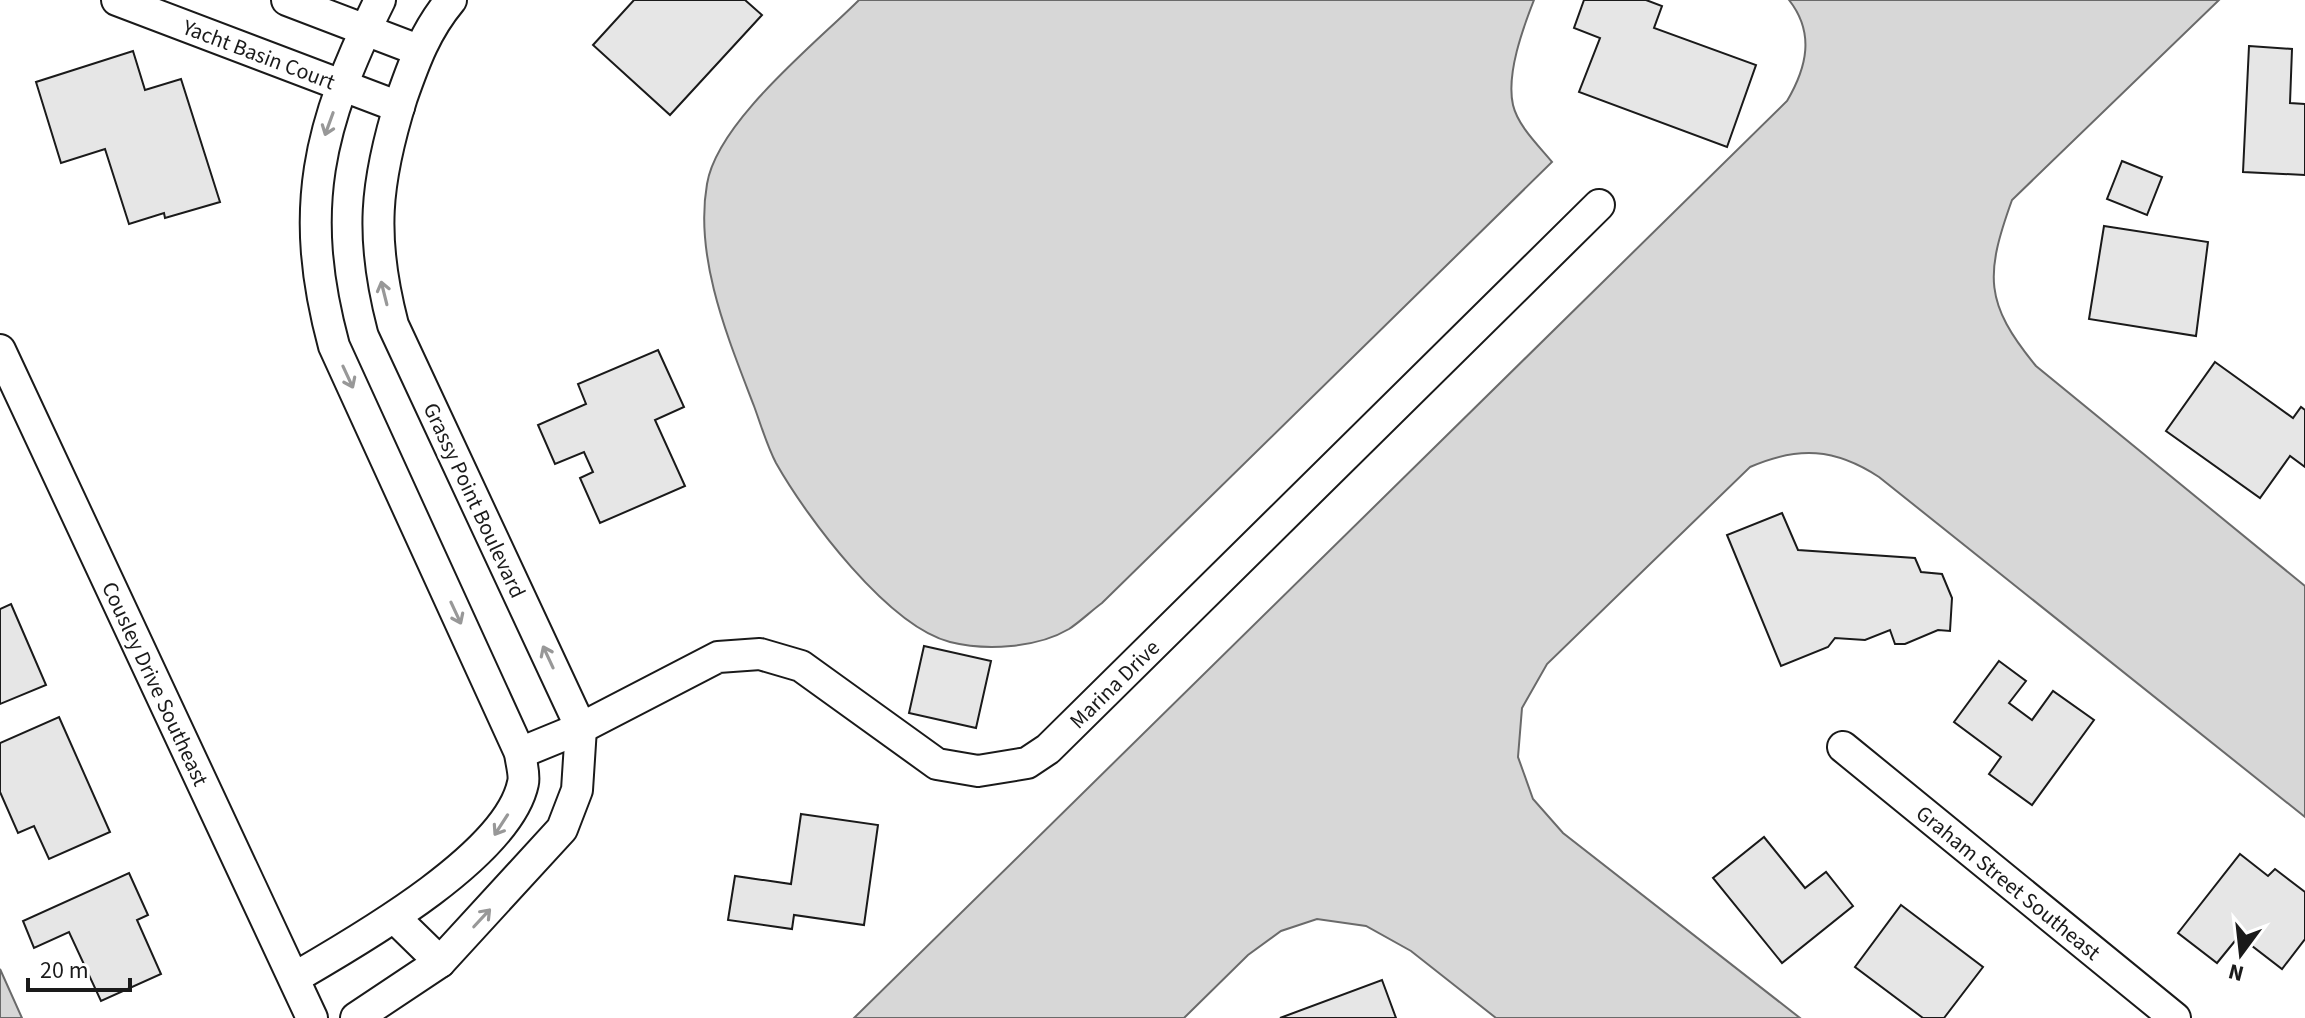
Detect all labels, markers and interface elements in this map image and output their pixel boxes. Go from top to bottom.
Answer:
street label: Yacht Basin Court [177,11,340,99]
one-way arrow [321,111,335,136]
one-way arrow [376,280,391,306]
one-way arrow [341,365,356,389]
street label: Grassy Point Boulevard [415,398,533,603]
street label: Cousley Drive Southeast [93,576,217,792]
one-way arrow [449,601,464,625]
street label: Marina Drive [1062,633,1167,736]
one-way arrow [540,645,555,669]
street label: Graham Street Southeast [1909,798,2108,969]
one-way arrow [493,813,509,836]
one-way arrow [472,908,491,928]
north arrow [2201,914,2281,994]
scale bar [28,942,130,992]
text: 20 m [40,953,89,988]
text: N [2225,955,2247,990]

